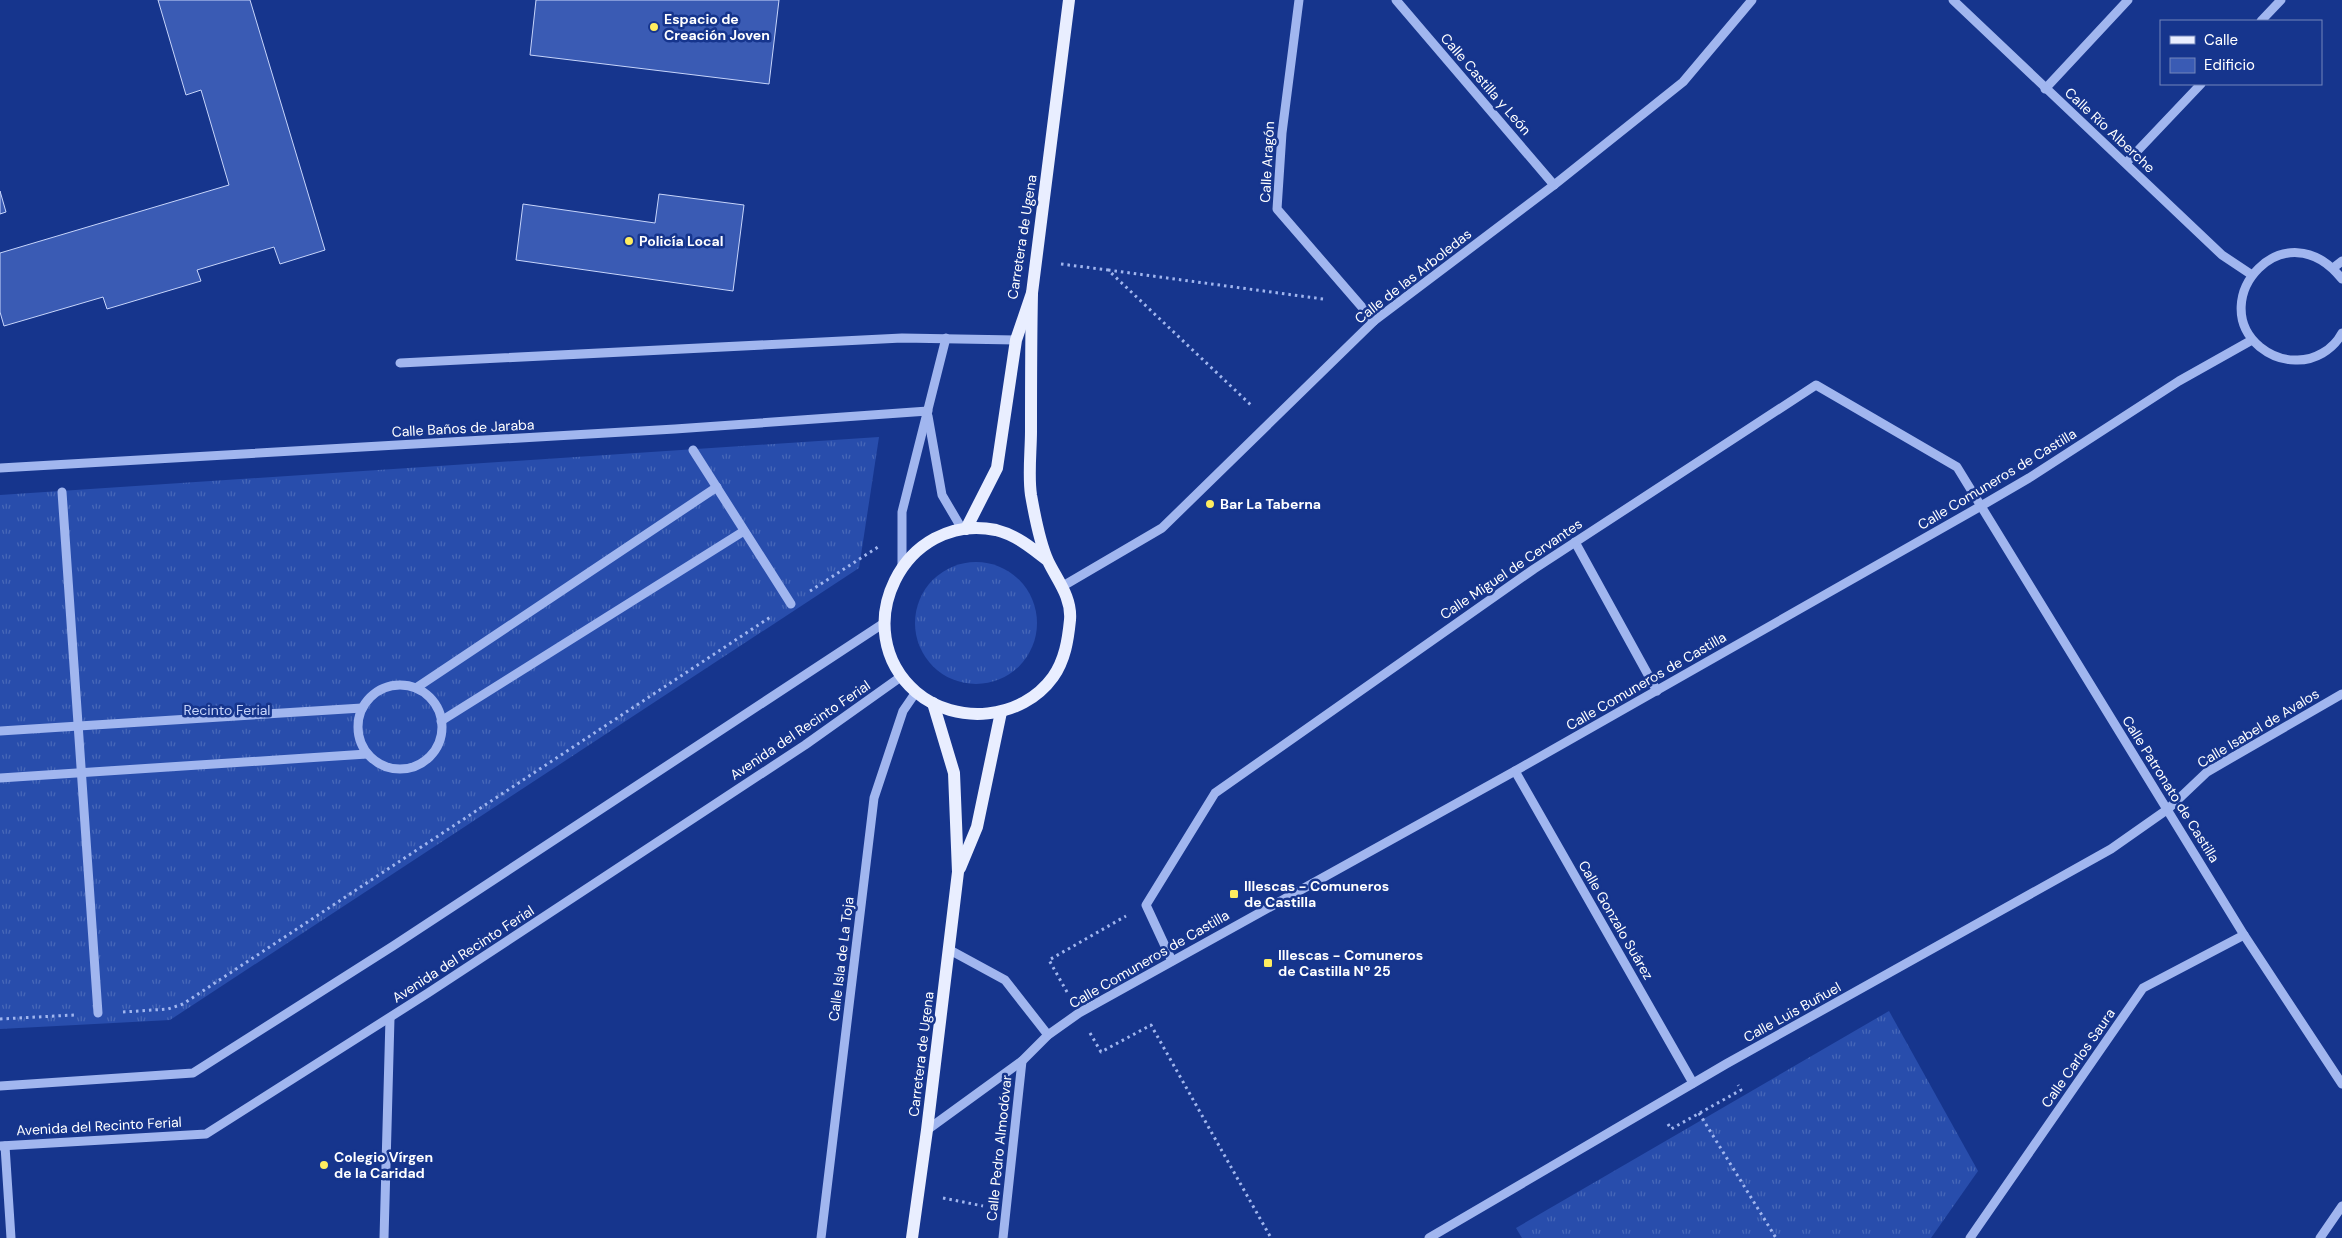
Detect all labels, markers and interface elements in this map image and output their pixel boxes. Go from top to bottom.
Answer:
place label: Espacio de Creación Joven [664,10,770,44]
legend [2160,20,2322,85]
marker: Espacio de Creación Joven [648,21,660,33]
street label: Calle Castilla y León [1437,29,1535,139]
text: Calle [2204,30,2238,50]
text: Edificio [2204,55,2255,75]
street label: Calle Río Alberche [2061,83,2159,177]
street label: Calle Aragón [1256,121,1278,203]
street label: Carretera de Ugena [1003,173,1041,301]
street label: Calle de las Arboledas [1351,225,1475,327]
place label: Policía Local [639,232,724,250]
marker: Policía Local [623,235,635,247]
street label: Calle Baños de Jaraba [391,415,535,441]
street label: Calle Comuneros de Castilla [1914,424,2080,534]
place label: Bar La Taberna [1220,495,1321,513]
marker: Bar La Taberna [1204,498,1216,510]
street label: Calle Miguel de Cervantes [1436,515,1586,623]
street label: Calle Comuneros de Castilla [1563,628,1729,734]
street label: Avenida del Recinto Ferial [726,676,874,784]
street label: Calle Isabel de Avalos [2194,684,2322,772]
park label: Recinto Ferial [184,701,271,719]
street label: Calle Patronato de Castilla [2118,712,2224,866]
street label: Calle Gonzalo Suárez [1575,857,1657,983]
place label: Illescas - Comuneros de Castilla [1244,877,1389,911]
marker: Illescas - Comuneros de Castilla [1228,888,1240,900]
street label: Calle Isla de La Toja [824,896,858,1022]
street label: Avenida del Recinto Ferial [389,901,537,1007]
street label: Calle Comuneros de Castilla [1066,906,1232,1012]
place label: Illescas - Comuneros de Castilla Nº 25 [1278,946,1423,980]
marker: Illescas - Comuneros de Castilla Nº 25 [1262,957,1274,969]
street label: Calle Luis Buñuel [1740,978,1844,1046]
street label: Carretera de Ugena [904,990,938,1118]
street label: Calle Carlos Saura [2037,1005,2119,1111]
street label: Calle Pedro Almodóvar [982,1074,1016,1222]
street label: Avenida del Recinto Ferial [16,1113,182,1139]
place label: Colegio Vírgen de la Caridad [334,1148,433,1182]
marker: Colegio Vírgen de la Caridad [318,1159,330,1171]

